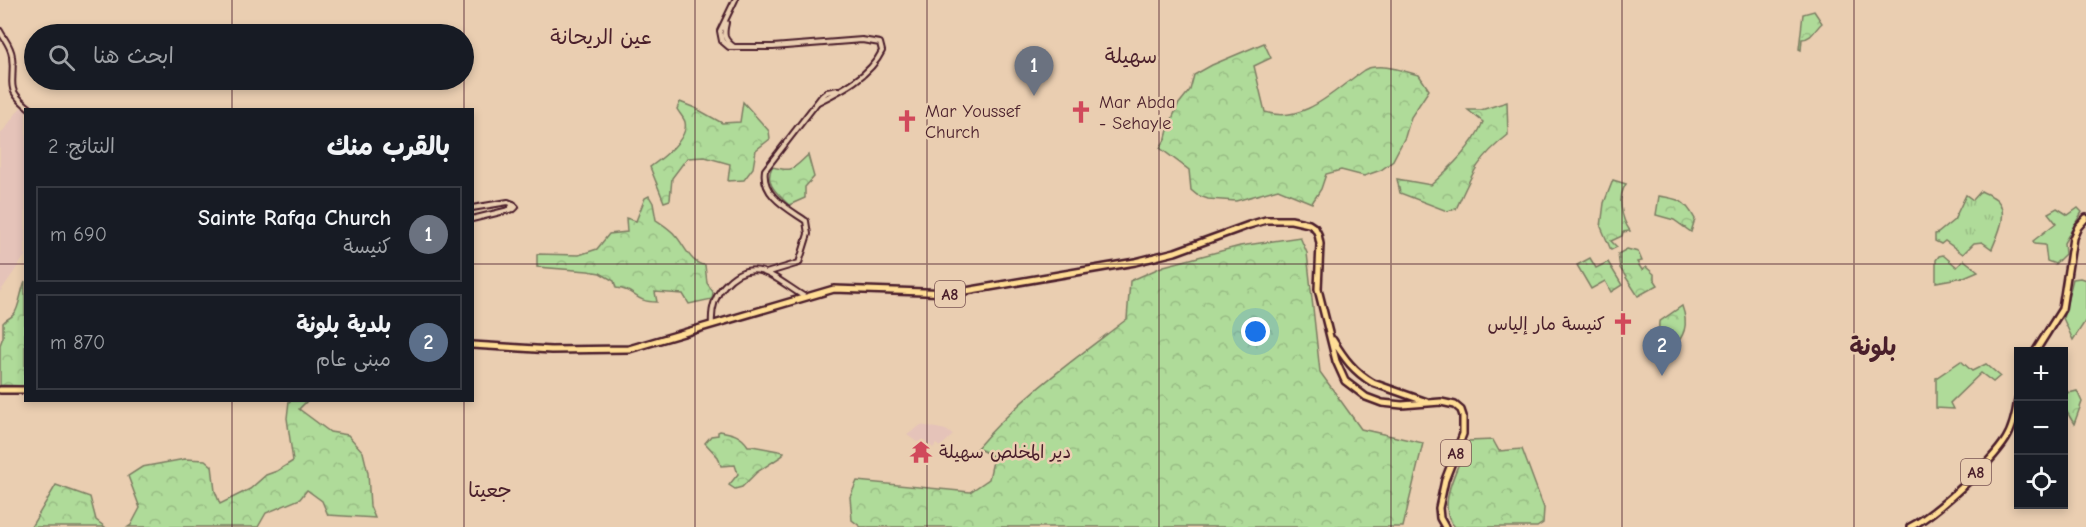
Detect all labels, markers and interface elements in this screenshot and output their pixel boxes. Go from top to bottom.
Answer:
search box [24,24,474,90]
district label: عين الريحانة [550,25,652,49]
icon: search [45,41,78,74]
text: ابحث هنا [93,43,174,69]
district label: سهيلة [1105,44,1157,68]
pin: 1 [1014,46,1054,96]
place label: Mar Abda - Sehayle [1099,92,1175,134]
church icon: Mar Abda - Sehayle [1068,99,1094,125]
place label: Mar Youssef Church [925,101,1021,143]
church icon: Mar Youssef Church [894,108,920,134]
text: بالقرب منك [327,132,450,162]
text: النتائج: 2 [48,135,115,158]
text: Sainte Rafqa Church [198,205,391,231]
text: 690 m [50,223,107,246]
text: 1 [425,223,432,246]
text: كنيسة [343,235,391,258]
road number: A8 [935,281,965,307]
church icon: كنيسة مار إلياس [1610,311,1636,337]
text: بلدية بلونة [296,312,391,338]
place label: كنيسة مار إلياس [1487,314,1605,335]
your location [1241,317,1270,346]
pin: 2 [1642,326,1682,376]
text: 870 m [50,331,105,354]
text: 2 [424,331,433,354]
district label: بلونة [1850,333,1896,363]
map controls [2014,347,2068,509]
button: + [2014,347,2068,401]
text: مبنى عام [316,348,391,371]
button: − [2014,401,2068,455]
temple icon: دير المخلص سهيلة [908,439,934,465]
road number: A8 [1441,440,1471,466]
place label: دير المخلص سهيلة [939,442,1071,463]
button: locate [2014,455,2068,509]
road number: A8 [1961,459,1991,485]
district label: جعيتا [468,478,512,502]

